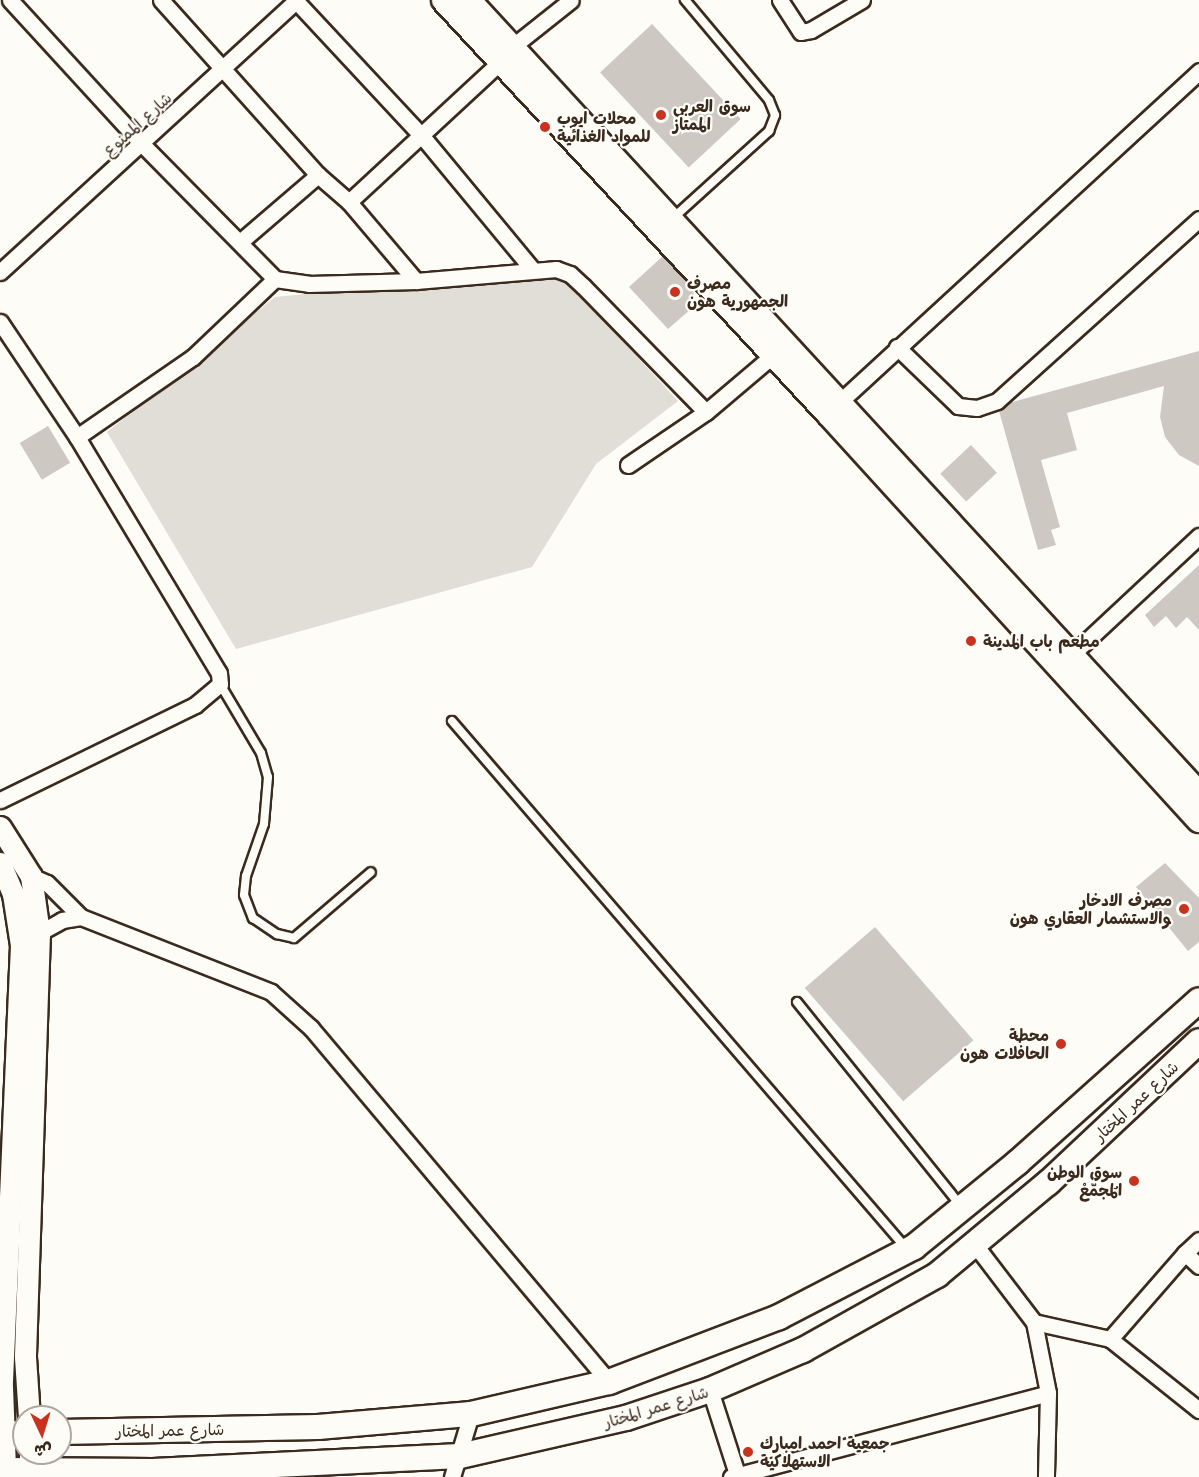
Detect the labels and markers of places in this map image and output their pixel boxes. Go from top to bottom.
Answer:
place label: سوق العربي الممتاز [673,96,751,134]
place label: محلات ايوب للمواد الغذائية [557,108,650,146]
marker: سوق العربي الممتاز [654,108,668,122]
marker: محلات ايوب للمواد الغذائية [538,120,552,134]
place label: مصرف الجمهورية هون [687,273,788,311]
marker: مصرف الجمهورية هون [668,285,682,299]
place label: مطعم باب المدينة [983,631,1100,651]
marker: مطعم باب المدينة [964,634,978,648]
place label: مصرف الادخار والاستشمار العقاري هون [1010,890,1172,928]
marker: مصرف الادخار والاستشمار العقاري هون [1177,902,1191,916]
place label: محطة الحافلات هون [960,1025,1049,1063]
marker: محطة الحافلات هون [1054,1037,1068,1051]
place label: سوق الوطن المُجمّعْ [1047,1162,1122,1200]
marker: سوق الوطن المُجمّعْ [1127,1174,1141,1188]
place label: جمعية احمد امبارك الاستهلاكية [760,1433,890,1471]
marker: جمعية احمد امبارك الاستهلاكية [741,1445,755,1459]

